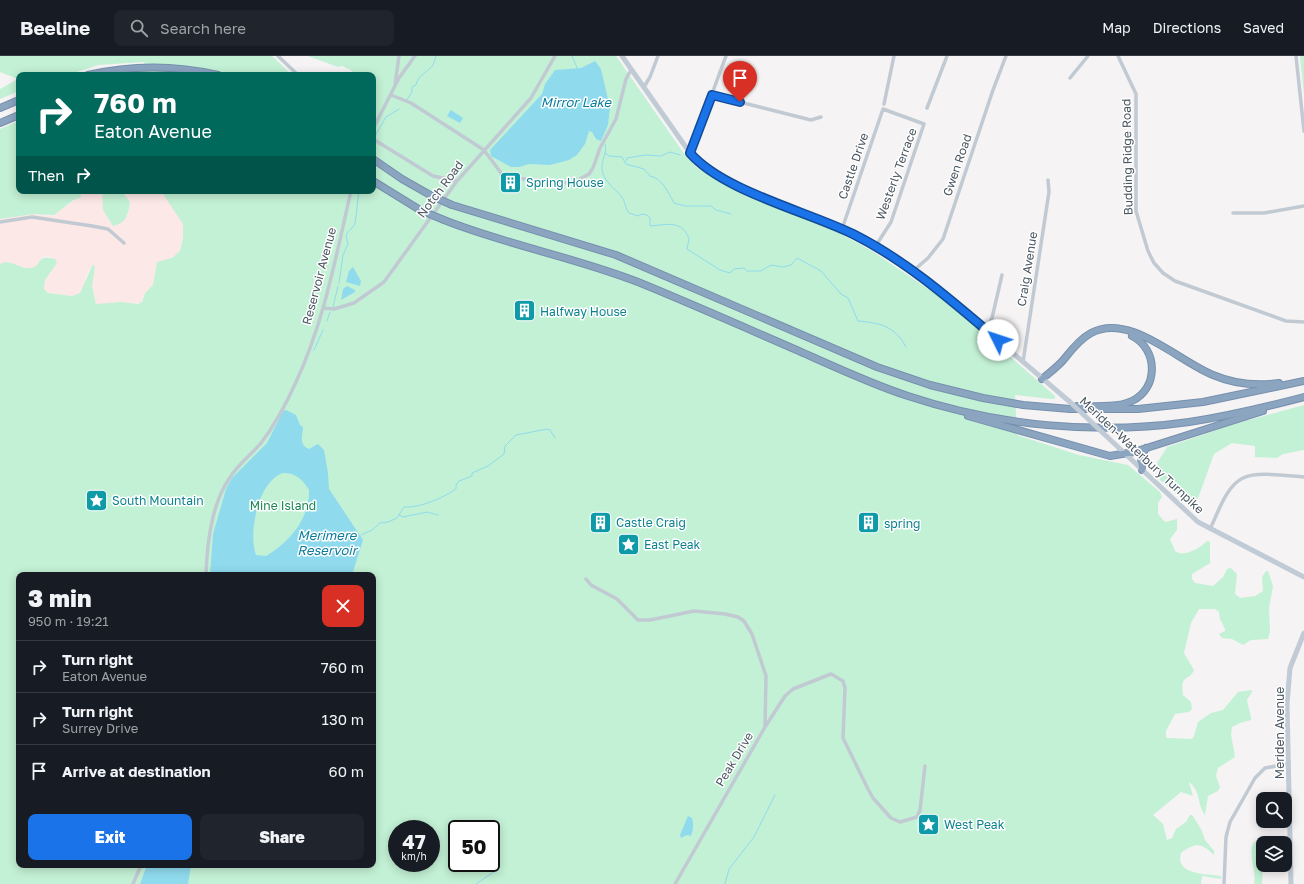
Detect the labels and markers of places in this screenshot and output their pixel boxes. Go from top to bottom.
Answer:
pin [723,61,757,102]
building icon: Spring House [497,169,523,195]
place label: Spring House [526,175,604,190]
building icon: Halfway House [512,298,538,324]
place label: Halfway House [540,304,627,319]
place icon: South Mountain [84,487,110,513]
place label: South Mountain [112,493,204,508]
building icon: Castle Craig [588,509,614,535]
building icon: spring [856,510,882,536]
place label: Castle Craig [616,515,686,530]
place label: spring [884,516,920,531]
place icon: East Peak [616,531,642,557]
place label: East Peak [644,537,701,552]
place icon: West Peak [915,811,941,837]
place label: West Peak [944,817,1005,832]

